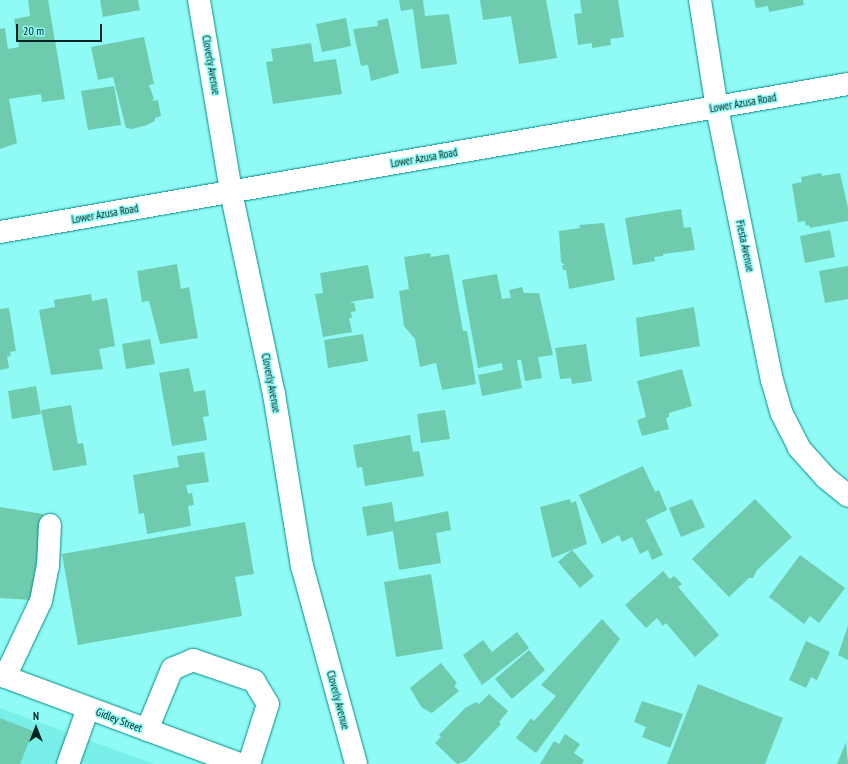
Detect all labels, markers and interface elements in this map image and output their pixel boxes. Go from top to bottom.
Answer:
scale bar [18,16,104,42]
text: 20 m [23,23,44,38]
street label: Cloverly Avenue [199,34,223,96]
street label: Lower Azusa Road [708,91,778,115]
street label: Lower Azusa Road [389,146,459,170]
street label: Lower Azusa Road [70,202,140,226]
street label: Fiesta Avenue [733,219,757,273]
street label: Cloverly Avenue [259,352,283,414]
street label: Cloverly Avenue [324,669,352,731]
street label: Gidley Street [94,705,144,735]
north arrow [16,708,56,748]
text: N [33,709,39,723]

